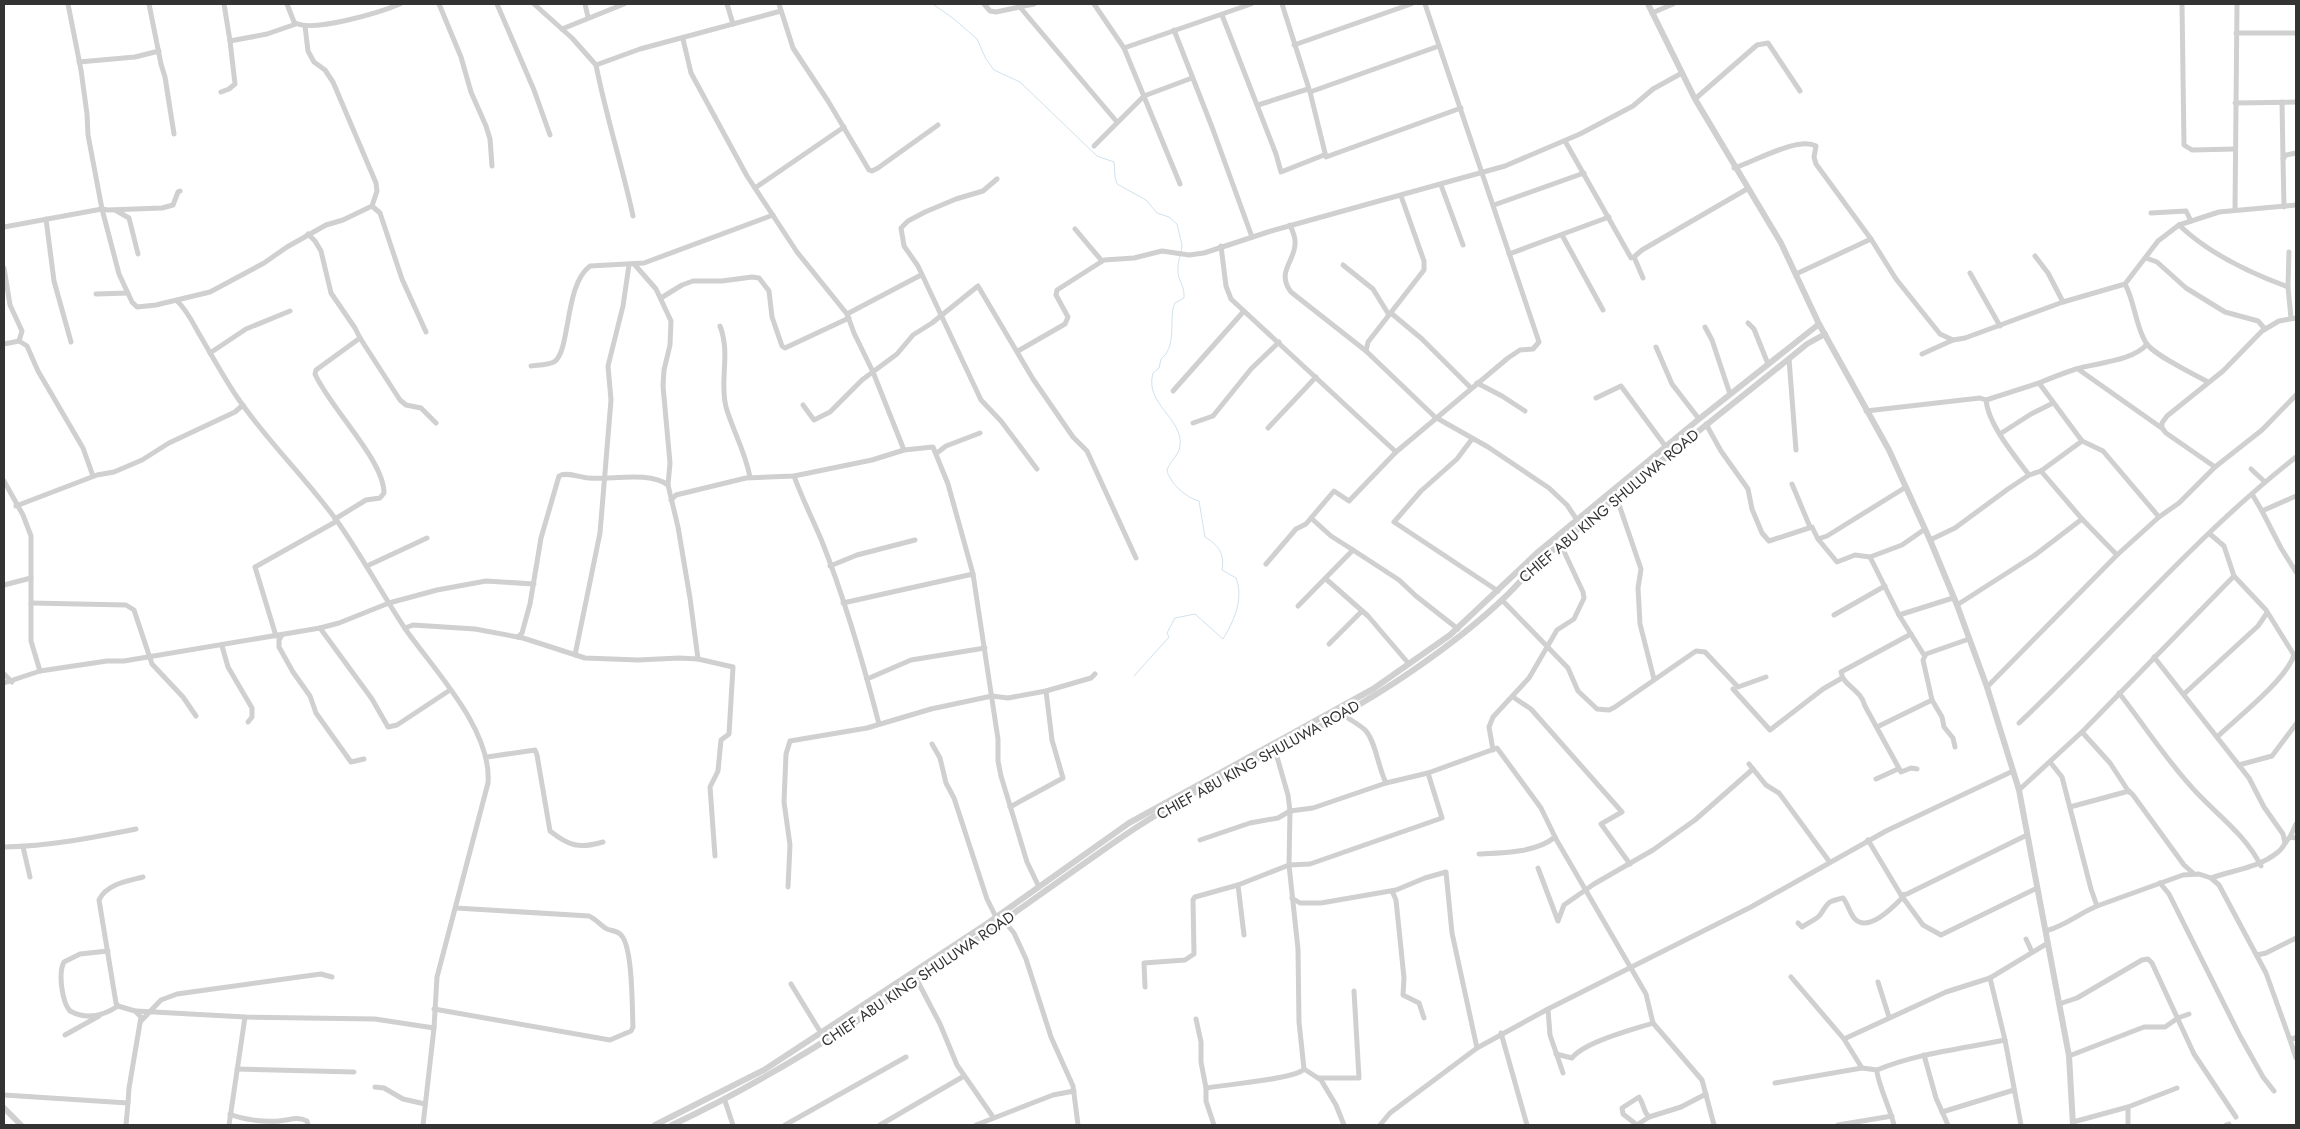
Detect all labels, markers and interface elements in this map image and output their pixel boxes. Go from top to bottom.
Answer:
street label: CHIEF ABU KING SHULUWA ROAD [1514,424,1704,588]
street label: CHIEF ABU KING SHULUWA ROAD [1152,695,1364,825]
street label: CHIEF ABU KING SHULUWA ROAD [817,906,1019,1052]

